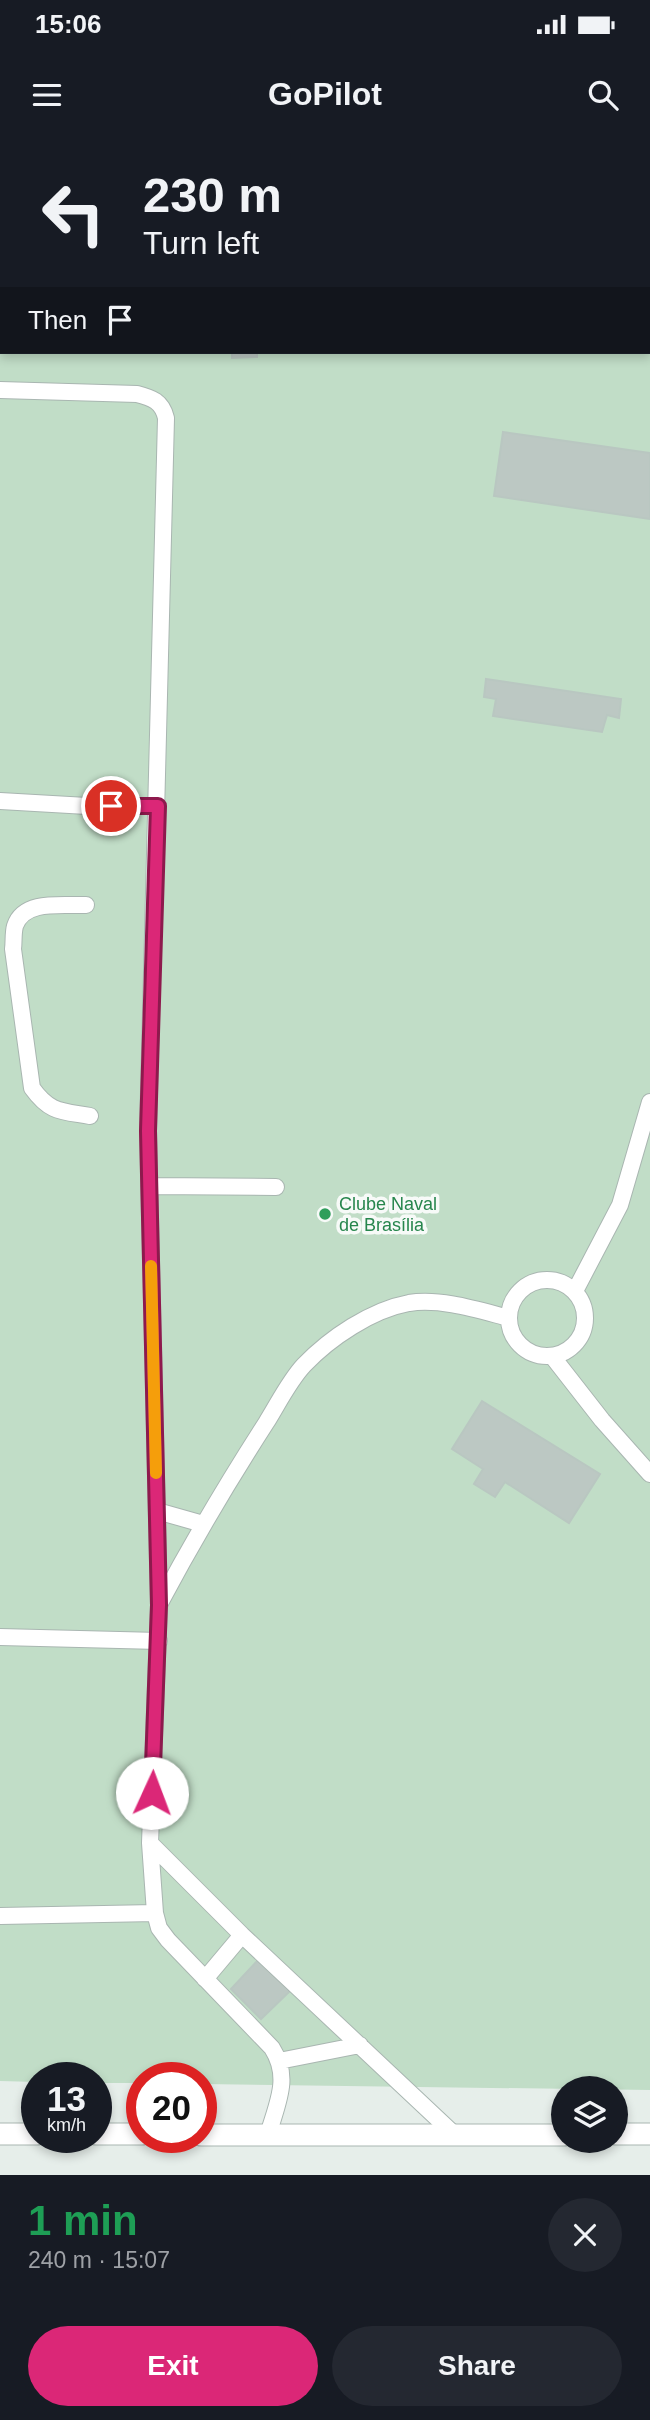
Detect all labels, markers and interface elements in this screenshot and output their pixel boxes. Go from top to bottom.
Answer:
text: 15:06 [35,9,102,39]
icon: menu [28,76,66,114]
text: GoPilot [268,76,382,112]
icon: search [584,76,622,114]
icon: left [28,168,119,259]
text: 230 m [143,168,282,222]
text: Turn left [143,225,259,261]
icon: arrive [101,301,139,339]
text: Then [28,305,87,335]
pin [81,776,141,836]
icon: arrive [92,787,130,825]
place label: Clube Naval de Brasília [339,1194,437,1235]
marker: Clube Naval de Brasília [317,1206,333,1222]
position arrow [115,1756,189,1830]
speed limit sign: 20 [126,2062,217,2153]
map controls [551,2076,628,2153]
button: layers [551,2076,628,2153]
text: 13 [47,2079,86,2118]
text: km/h [47,2115,86,2135]
text: 1 min [28,2197,138,2244]
button: close [548,2198,622,2272]
text: 240 m · 15:07 [28,2247,170,2273]
button: Exit [28,2326,318,2406]
button: Share [332,2326,622,2406]

